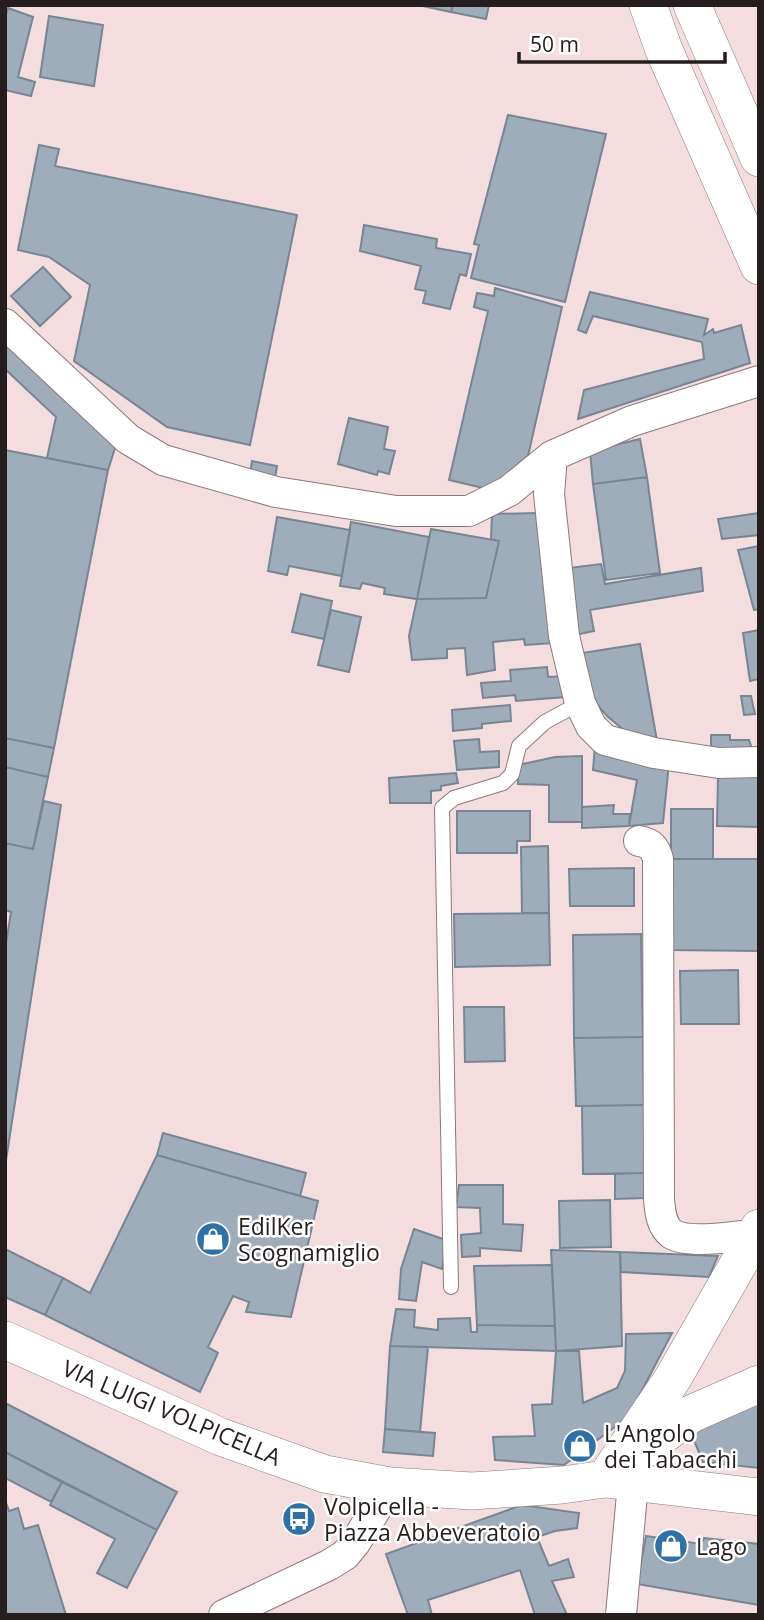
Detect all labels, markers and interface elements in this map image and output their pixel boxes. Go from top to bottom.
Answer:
scale bar [519,21,726,65]
text: 50 m [530,30,579,58]
place label: EdilKer Scognamiglio [238,1210,380,1268]
shop icon: EdilKer Scognamiglio [194,1220,232,1258]
street label: VIA LUIGI VOLPICELLA [58,1351,287,1473]
place label: L'Angolo dei Tabacchi [604,1417,737,1475]
shop icon: L'Angolo dei Tabacchi [561,1427,599,1465]
place label: Volpicella - Piazza Abbeveratoio [324,1490,541,1548]
bus stop icon: Volpicella - Piazza Abbeveratoio [280,1500,318,1538]
shop icon: Lago [652,1527,690,1565]
place label: Lago [696,1530,747,1562]

